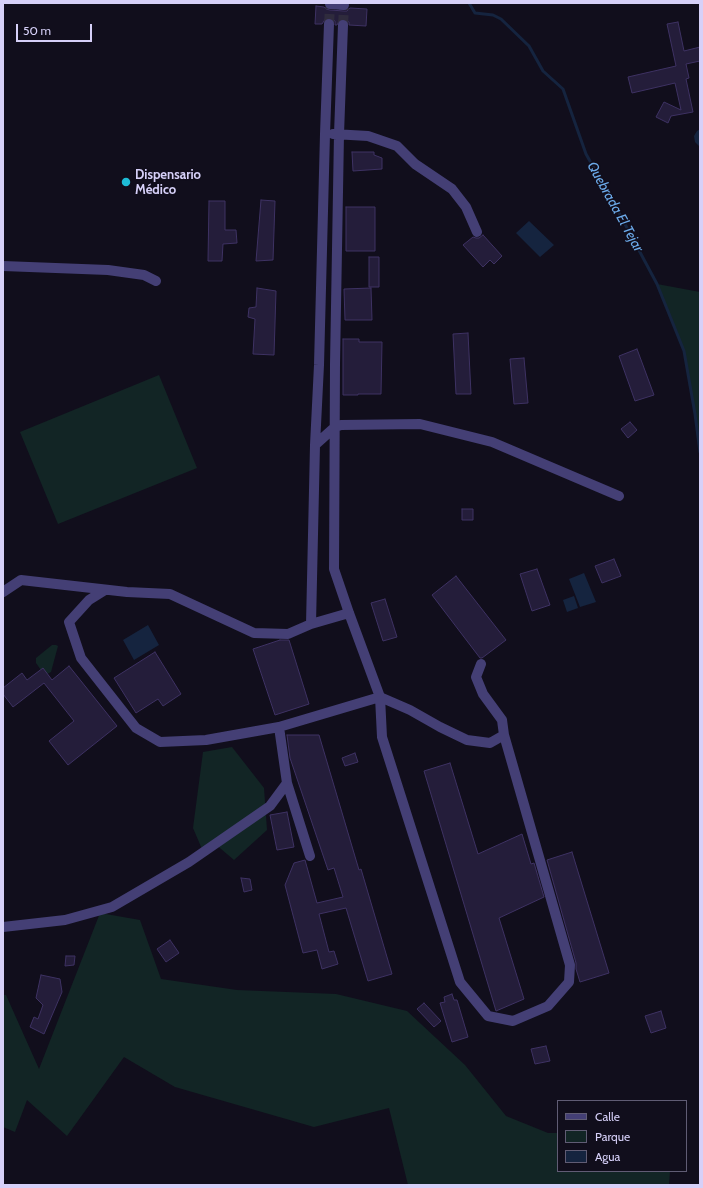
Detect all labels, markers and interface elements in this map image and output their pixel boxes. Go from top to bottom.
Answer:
scale bar [18,16,94,42]
text: 50 m [23,23,51,38]
water label: Quebrada El Tejar [583,159,647,255]
place label: Dispensario Médico [135,167,201,198]
marker: Dispensario Médico [120,176,132,188]
legend [557,1100,687,1172]
text: Calle [595,1109,620,1124]
text: Parque [595,1129,630,1144]
text: Agua [595,1149,620,1164]

